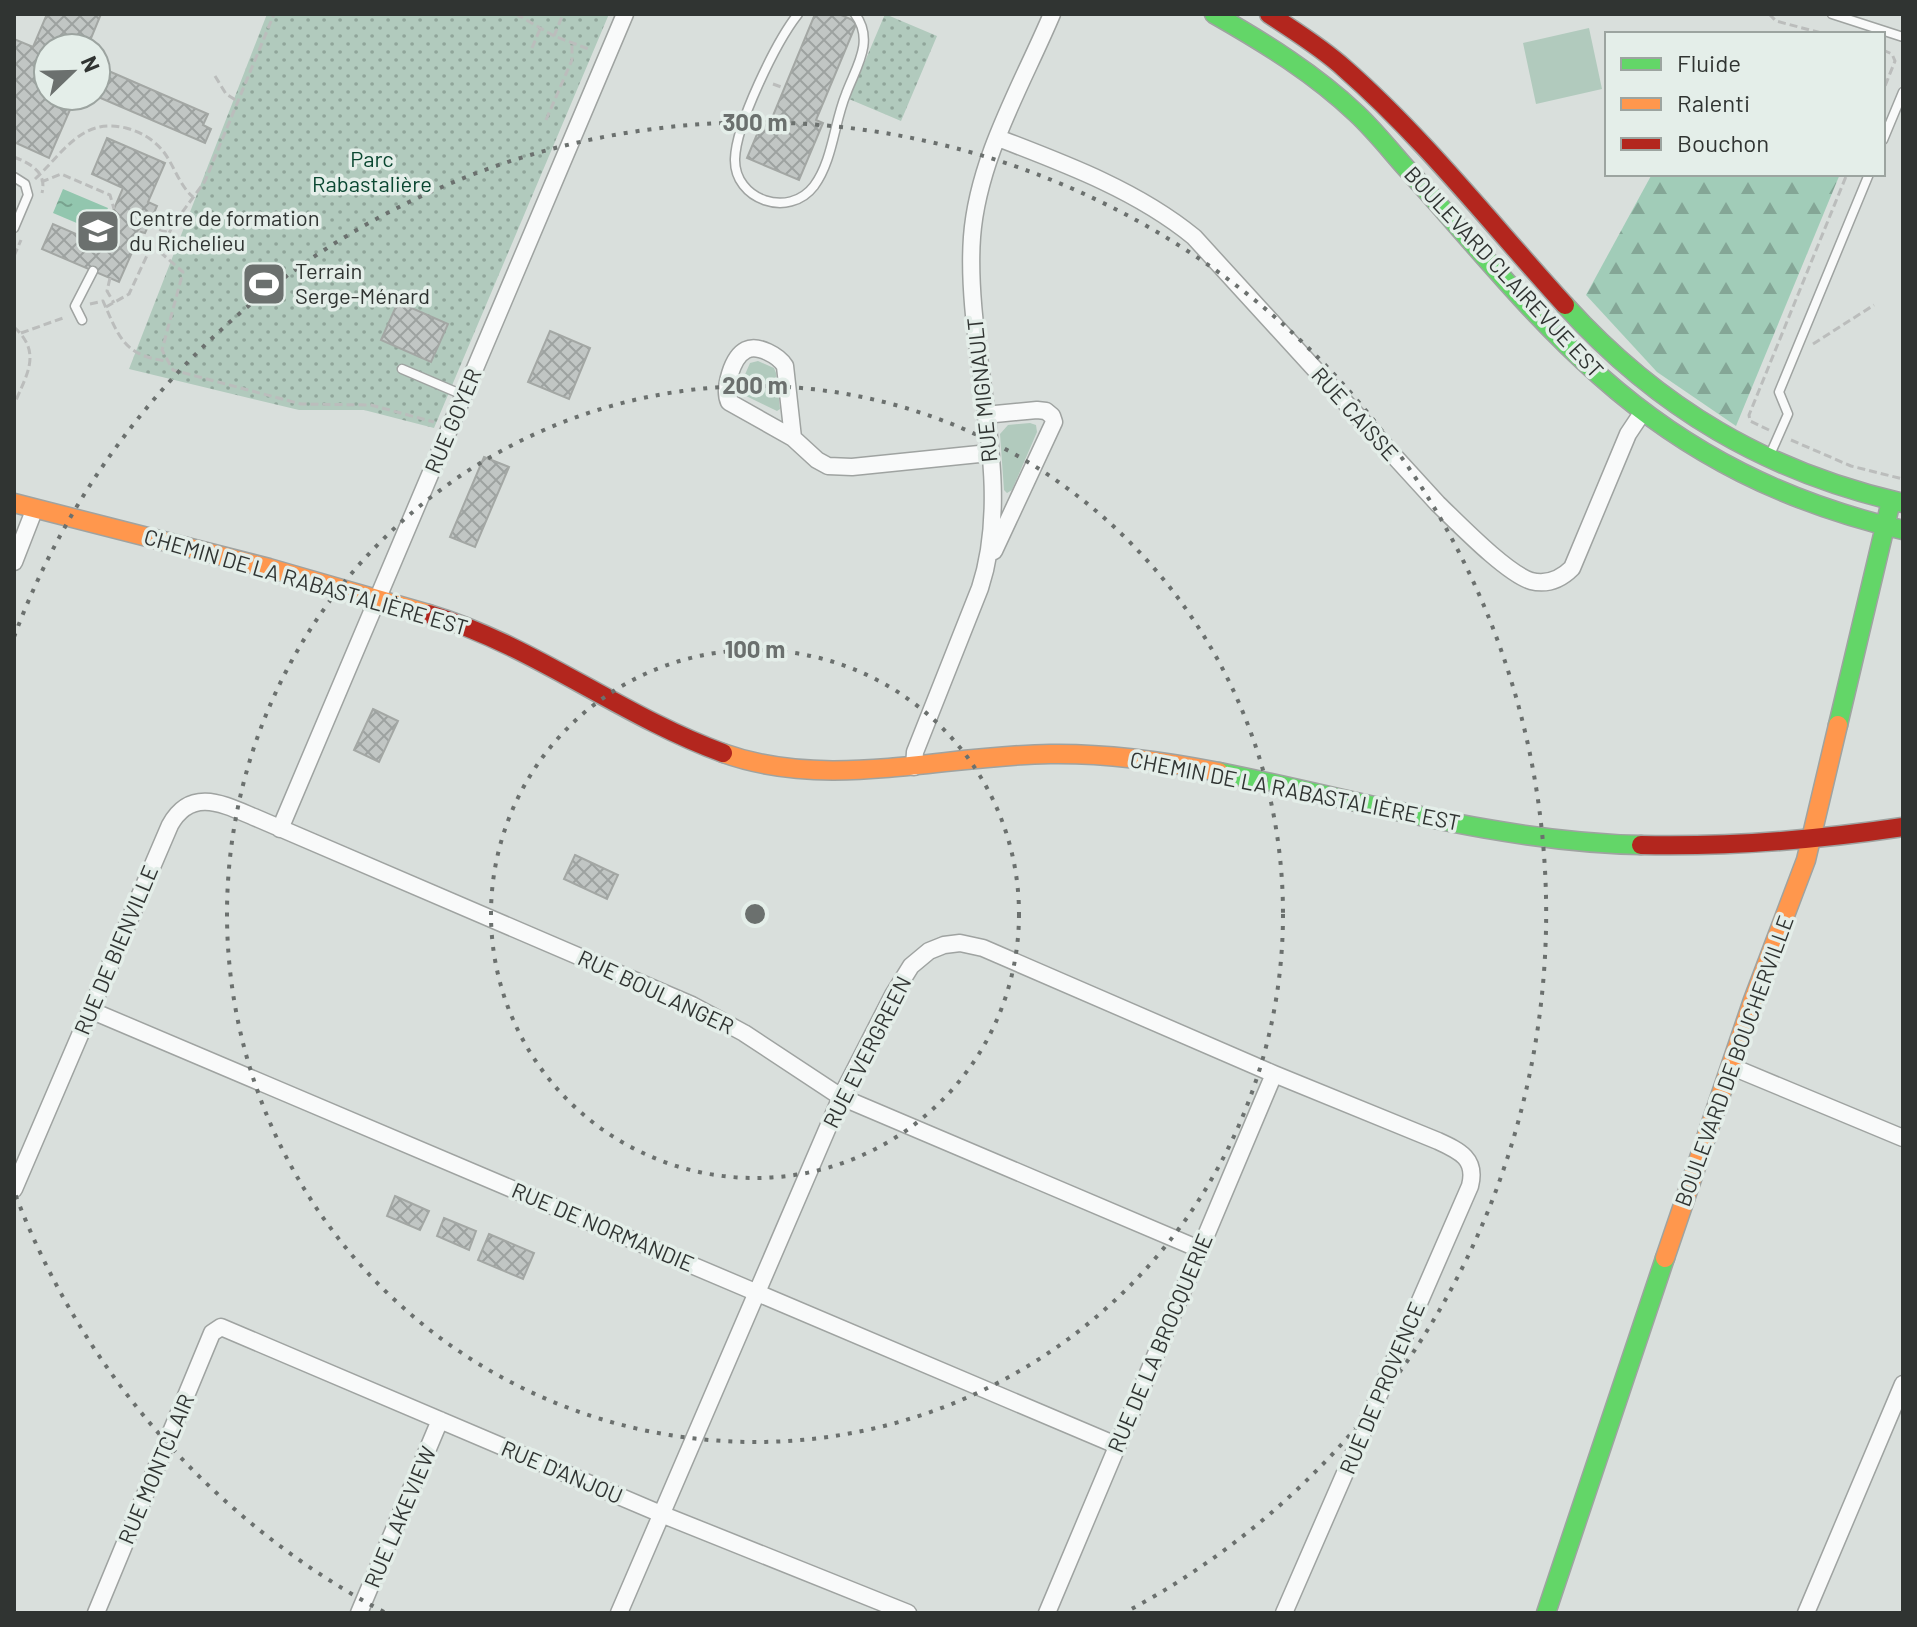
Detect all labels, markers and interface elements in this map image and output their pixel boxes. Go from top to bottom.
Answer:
north arrow [32,32,112,112]
legend [1605,32,1885,176]
text: Fluide [1677,48,1741,77]
text: N [77,52,106,76]
text: Ralenti [1677,88,1750,117]
text: 300 m [722,107,788,136]
text: Bouchon [1677,128,1769,157]
park label: Parc Rabastalière [312,145,432,196]
street label: BOULEVARD CLAIREVUE EST [1400,160,1610,382]
place label: Centre de formation du Richelieu [129,204,320,255]
school or university icon: Centre de formation du Richelieu [74,207,122,255]
place label: Terrain Serge-Ménard [295,257,430,308]
sports icon: Terrain Serge-Ménard [240,260,288,308]
street label: RUE MIGNAULT [960,316,1002,464]
street label: RUE CAISSE [1307,361,1404,465]
street label: RUE GOYER [418,364,486,477]
text: 200 m [722,370,788,399]
street label: CHEMIN DE LA RABASTALIÈRE EST [141,522,471,640]
text: 100 m [725,634,785,663]
street label: CHEMIN DE LA RABASTALIÈRE EST [1128,745,1462,835]
street label: RUE DE BIENVILLE [68,861,162,1038]
centre of rings [741,900,769,928]
street label: BOULEVARD DE BOUCHERVILLE [1668,912,1798,1210]
street label: RUE BOULANGER [574,944,739,1039]
street label: RUE EVERGREEN [817,971,916,1132]
street label: RUE DE NORMANDIE [509,1176,698,1276]
street label: RUE DE LA BROCQUERIE [1101,1229,1217,1456]
street label: RUE DE PROVENCE [1333,1298,1429,1477]
street label: RUE MONTCLAIR [112,1390,198,1548]
street label: RUE D'ANJOU [498,1434,627,1508]
street label: RUE LAKEVIEW [358,1442,441,1591]

